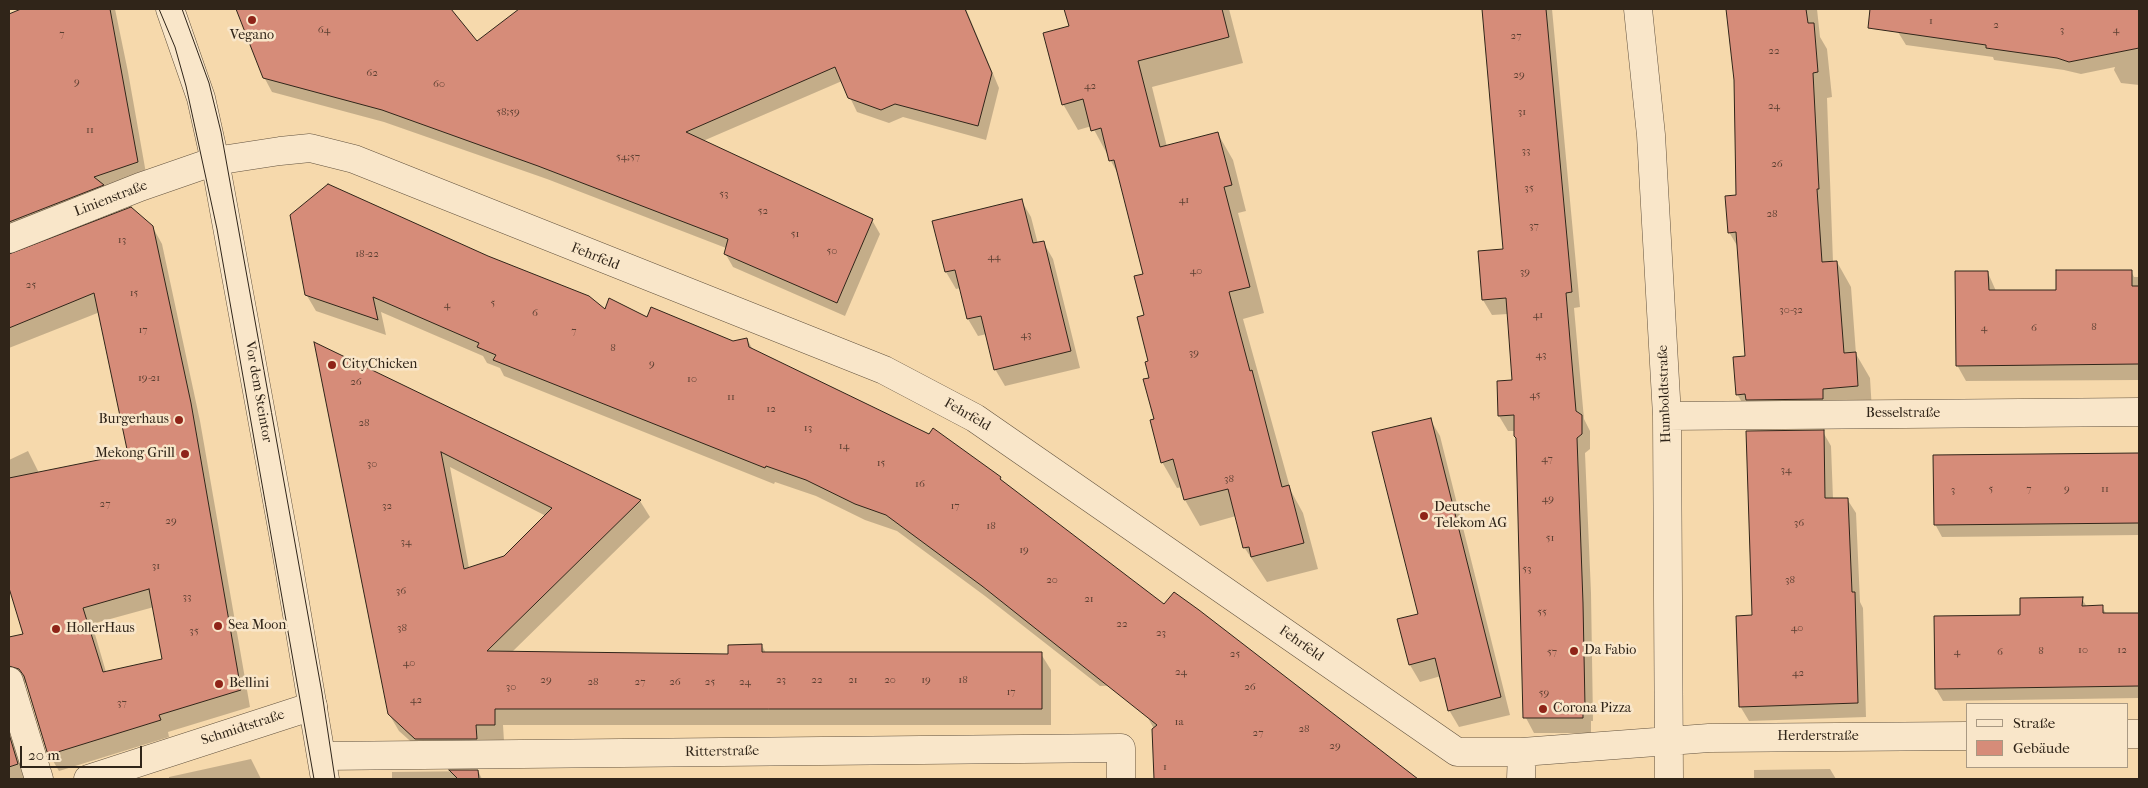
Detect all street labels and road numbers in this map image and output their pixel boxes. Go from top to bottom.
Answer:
street label: Linienstraße [72,177,150,221]
street label: Fehrfeld [568,240,622,274]
street label: Vor dem Steintor [241,340,275,444]
street label: Humboldtstraße [1655,345,1675,443]
street label: Fehrfeld [941,395,993,435]
street label: Besselstraße [1866,406,1940,422]
street label: Fehrfeld [1275,623,1327,665]
street label: Schmidtstraße [199,707,287,749]
street label: Herderstraße [1777,729,1859,745]
street label: Ritterstraße [685,743,759,761]

